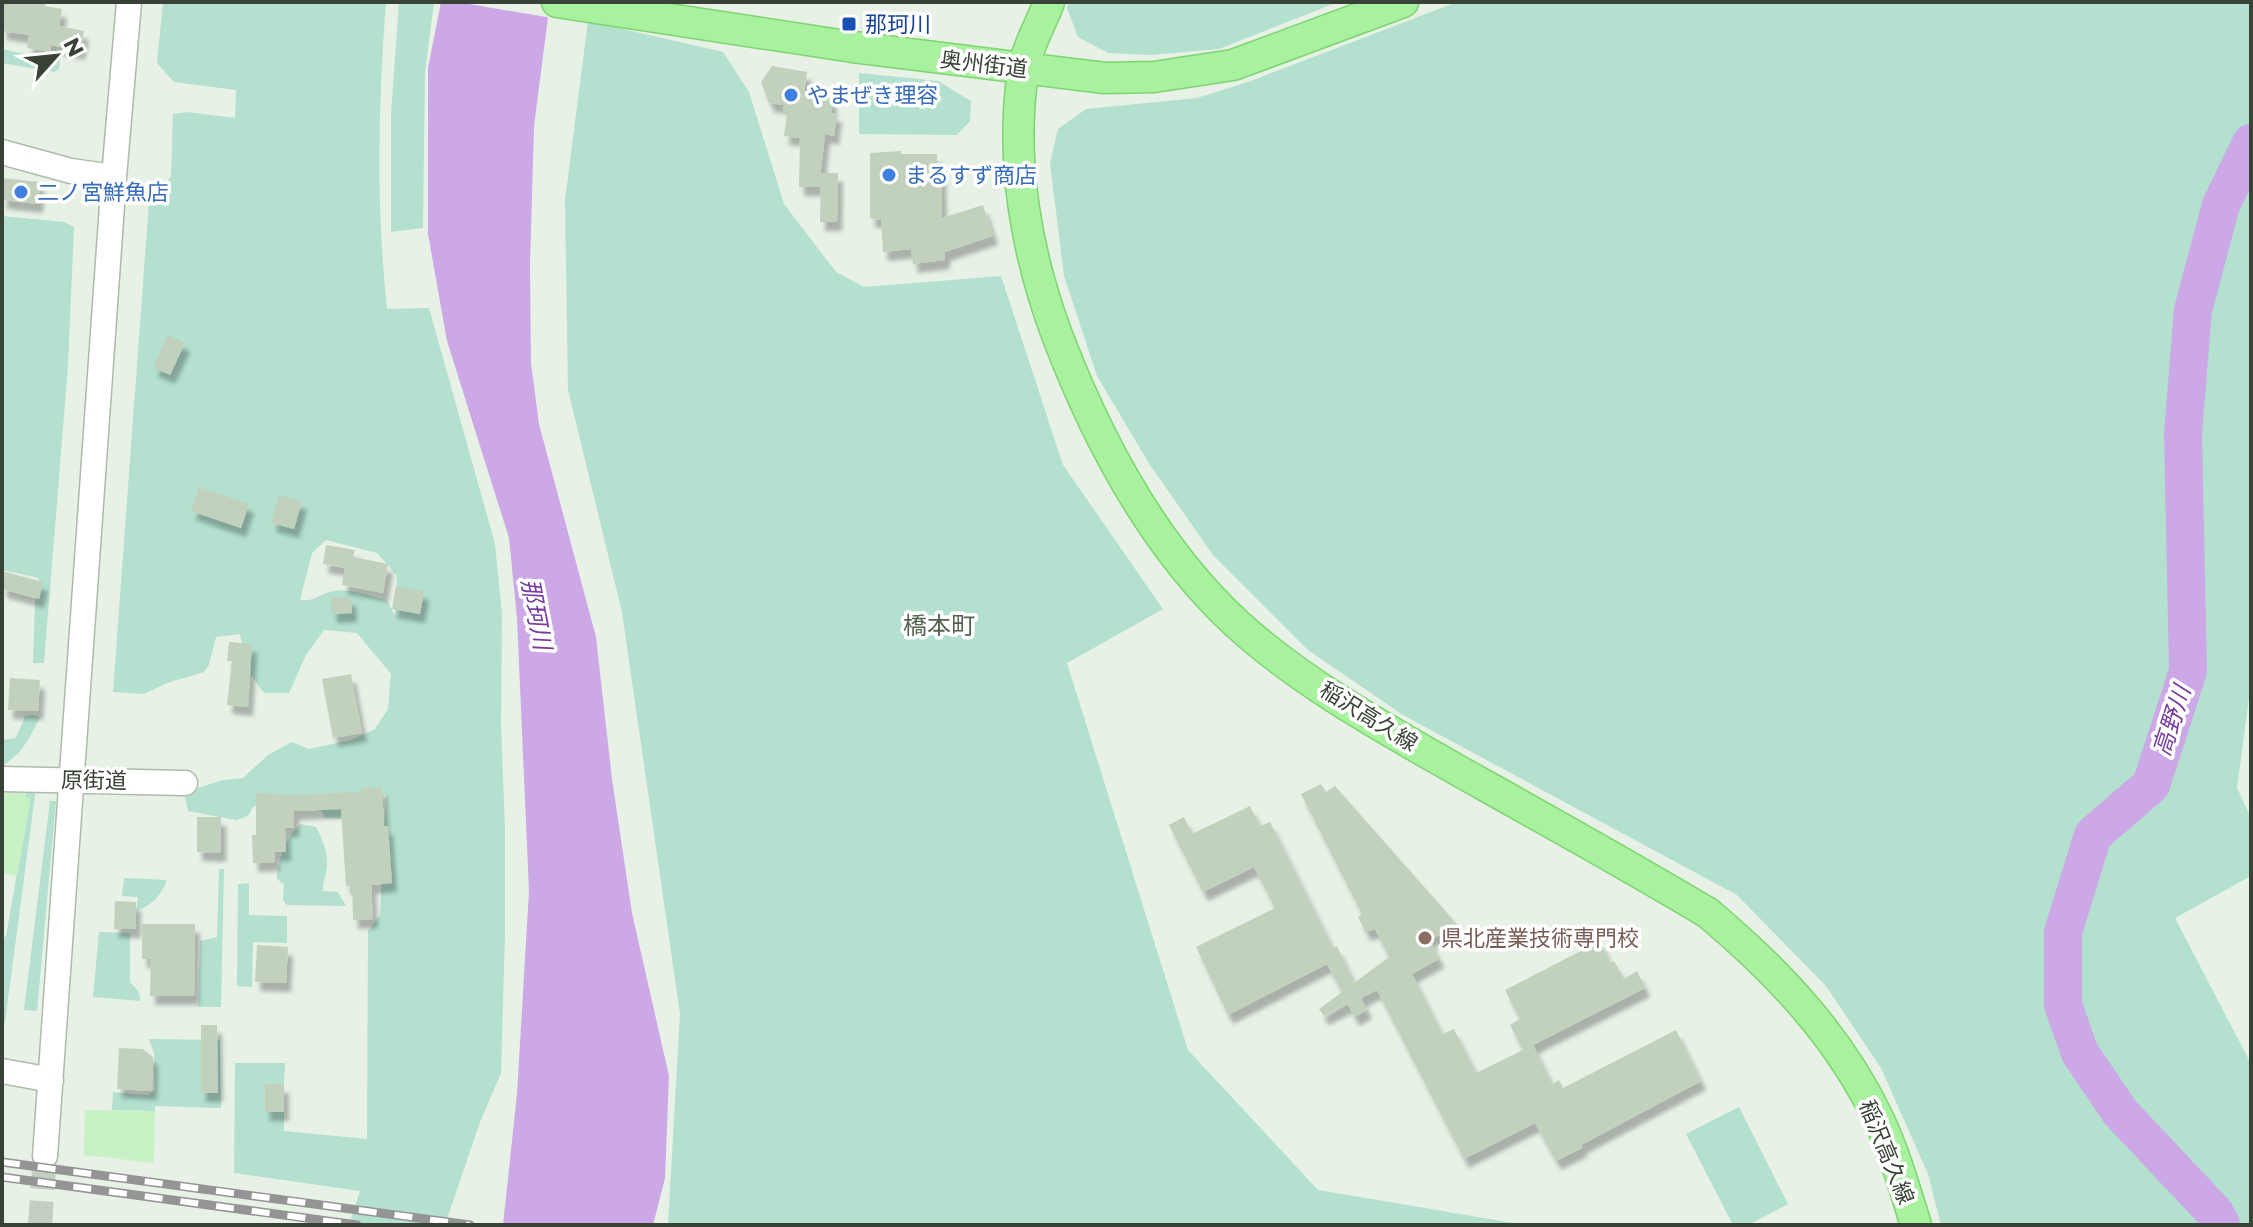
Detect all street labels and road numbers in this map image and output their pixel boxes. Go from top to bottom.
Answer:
street label: 奥州街道 [939,46,1029,83]
street label: 稲沢高久線 [1315,676,1423,757]
street label: 原街道 [61,766,127,795]
street label: 稲沢高久線 [1853,1096,1920,1208]

